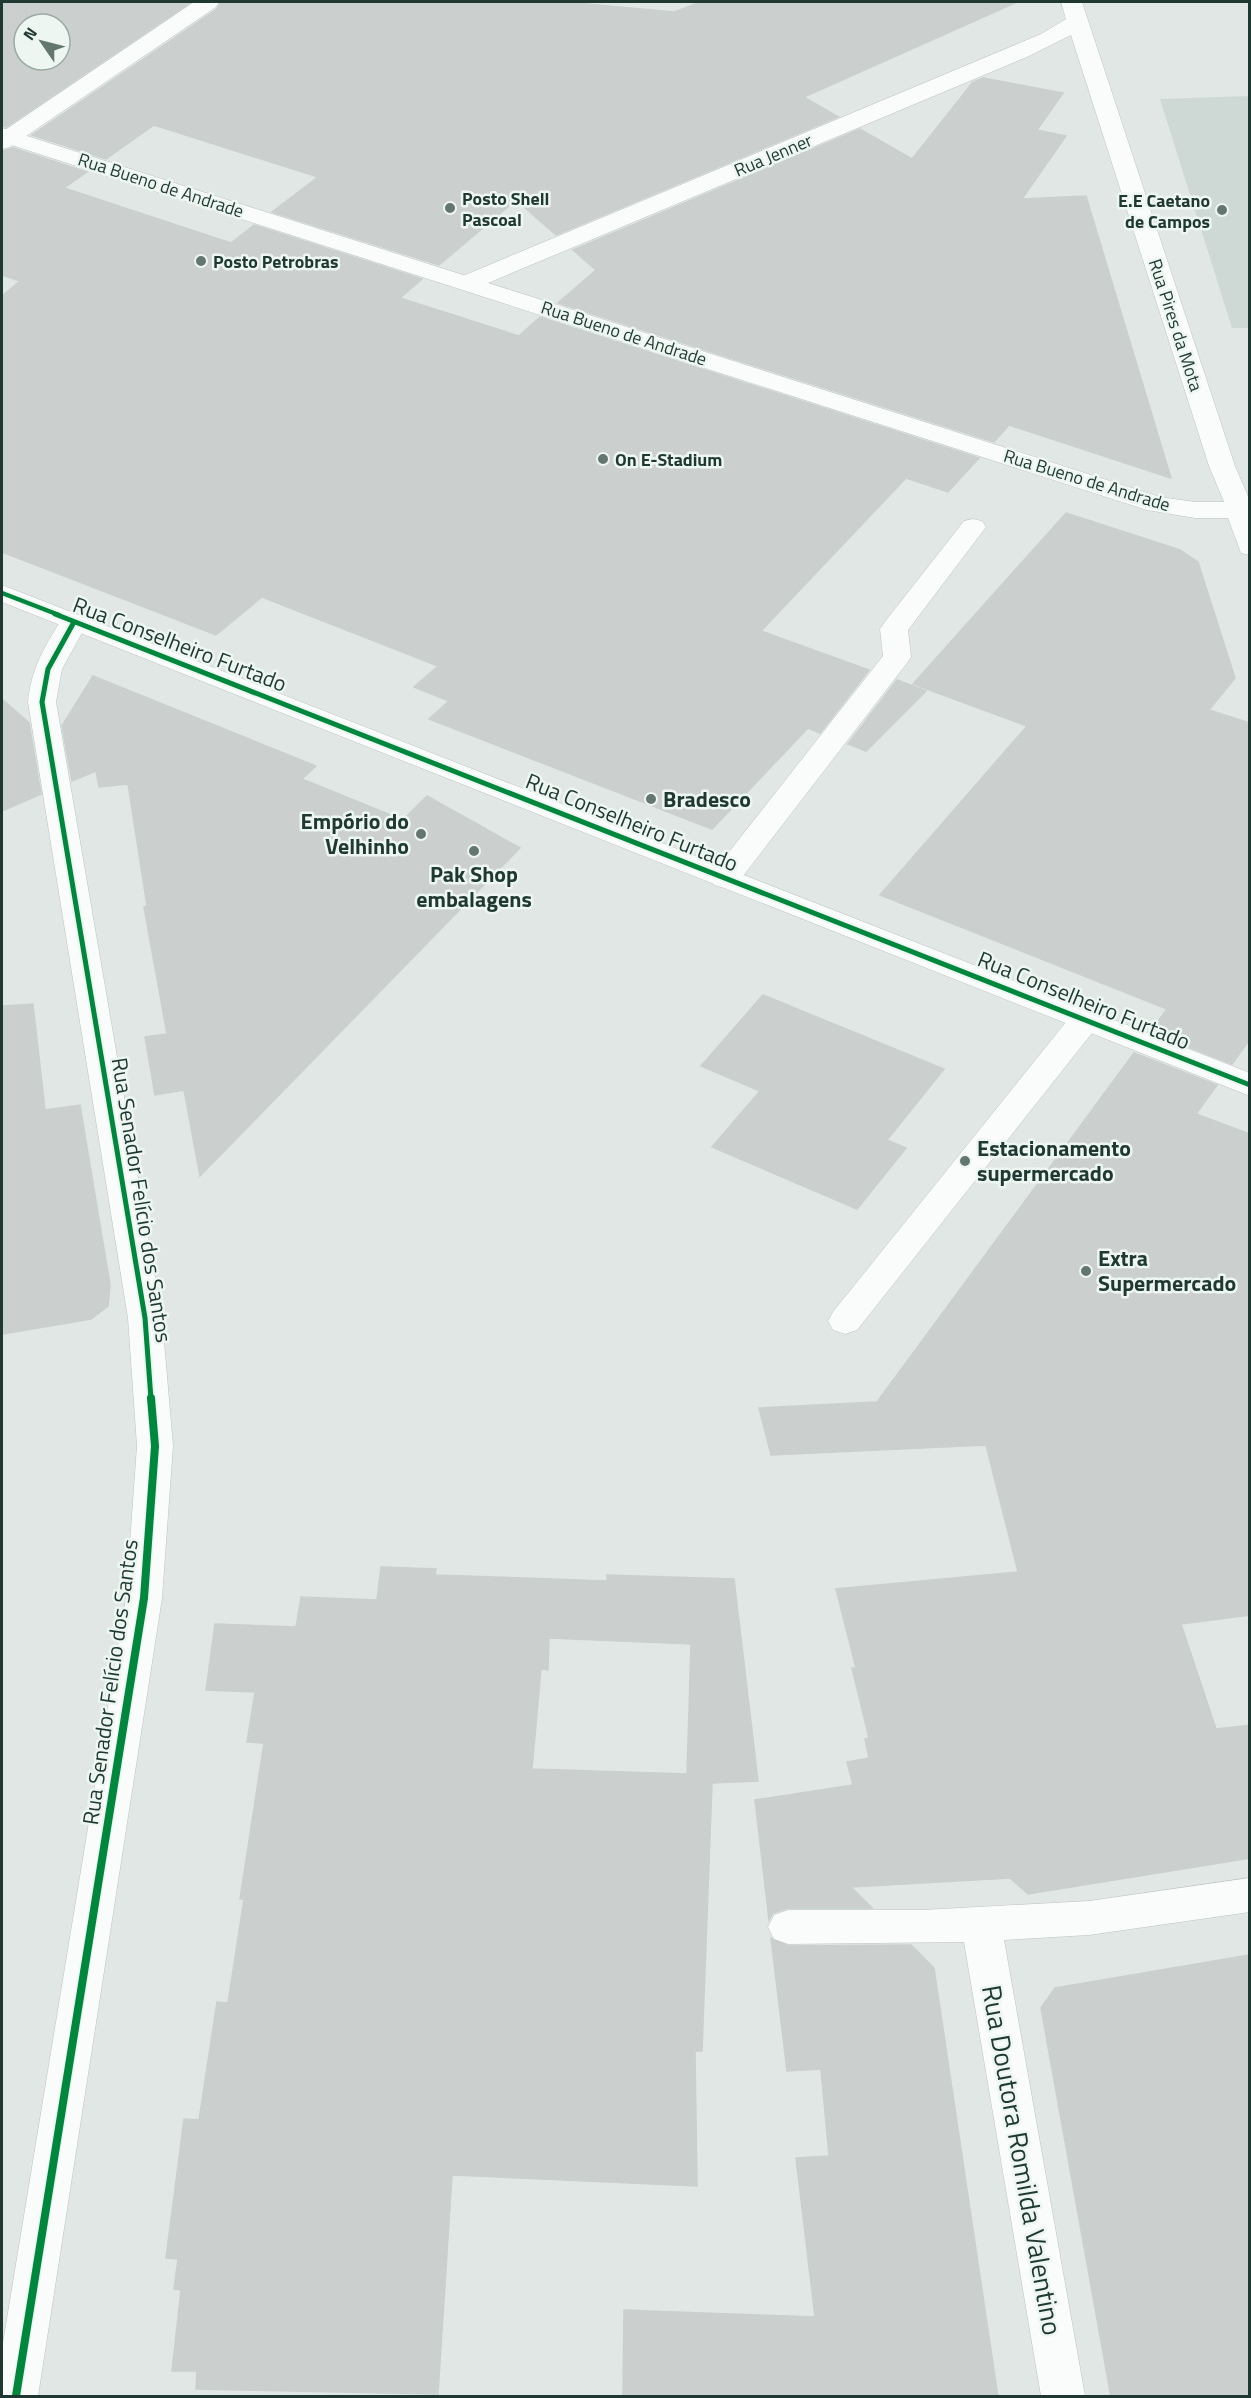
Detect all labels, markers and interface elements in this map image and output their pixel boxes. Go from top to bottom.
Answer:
north arrow [12,12,72,72]
text: N [17,22,43,45]
street label: Rua Jenner [730,126,816,184]
street label: Rua Bueno de Andrade [75,145,247,225]
place label: Posto Shell Pascoal [462,185,549,233]
place label: E.E Caetano de Campos [1118,187,1210,235]
marker: Posto Shell Pascoal [443,201,457,215]
marker: E.E Caetano de Campos [1215,203,1229,217]
place label: Posto Petrobras [213,248,339,275]
marker: Posto Petrobras [194,254,208,268]
street label: Rua Pires da Mota [1142,255,1210,395]
street label: Rua Bueno de Andrade [538,293,710,373]
street label: Rua Bueno de Andrade [1000,442,1174,518]
place label: On E-Stadium [615,446,722,473]
marker: On E-Stadium [596,452,610,466]
street label: Rua Conselheiro Furtado [68,588,292,700]
street label: Rua Conselheiro Furtado [521,764,743,880]
place label: Bradesco [663,782,751,816]
marker: Bradesco [644,792,658,806]
place label: Empório do Velhinho [300,804,409,863]
marker: Empório do Velhinho [414,827,428,841]
marker: Pak Shop embalagens [467,844,481,858]
place label: Pak Shop embalagens [416,857,532,916]
street label: Rua Conselheiro Furtado [973,942,1195,1058]
street label: Rua Senador Felício dos Santos [103,1055,181,1345]
place label: Estacionamento supermercado [977,1131,1131,1190]
marker: Estacionamento supermercado [958,1154,972,1168]
place label: Extra Supermercado [1098,1241,1236,1300]
marker: Extra Supermercado [1079,1264,1093,1278]
street label: Rua Senador Felício dos Santos [73,1537,147,1827]
street label: Rua Doutora Romilda Valentino [972,1982,1074,2338]

